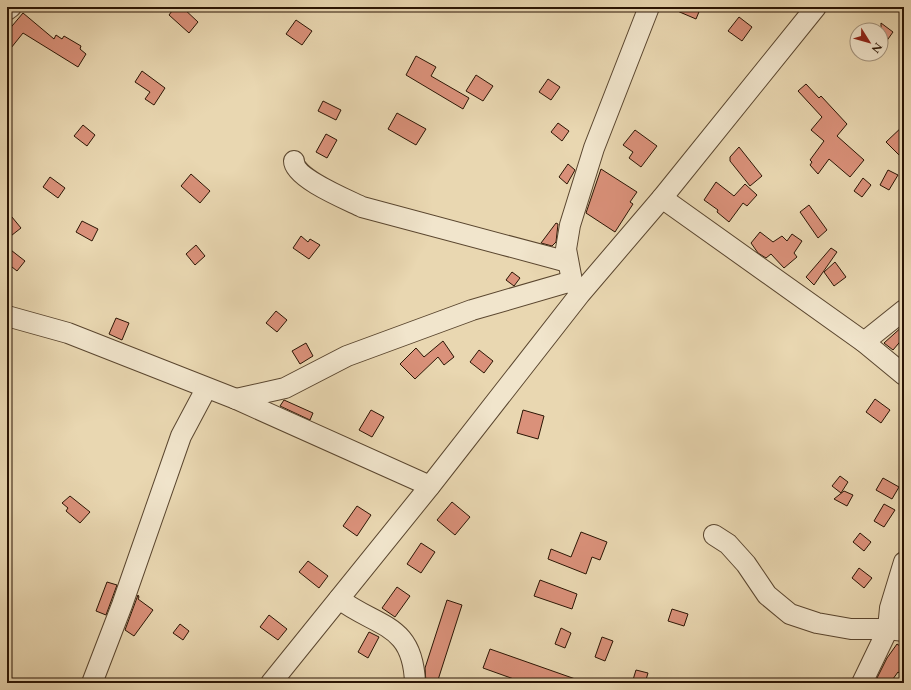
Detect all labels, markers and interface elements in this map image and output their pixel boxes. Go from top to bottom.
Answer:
north arrow [849,22,889,62]
text: N [867,39,885,56]

